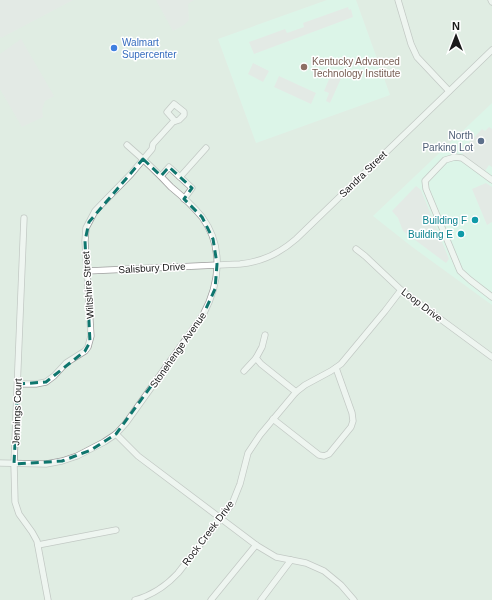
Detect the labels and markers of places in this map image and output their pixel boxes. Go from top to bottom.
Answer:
place label: Walmart Supercenter [122,37,177,60]
marker: Walmart Supercenter [109,43,119,53]
place label: Kentucky Advanced Technology Institute [312,56,401,79]
marker: Kentucky Advanced Technology Institute [299,62,309,72]
place label: North Parking Lot [422,130,473,153]
marker: North Parking Lot [476,136,486,146]
place label: Building F [423,215,467,226]
marker: Building F [470,215,480,225]
place label: Building E [408,229,453,240]
marker: Building E [456,229,466,239]

